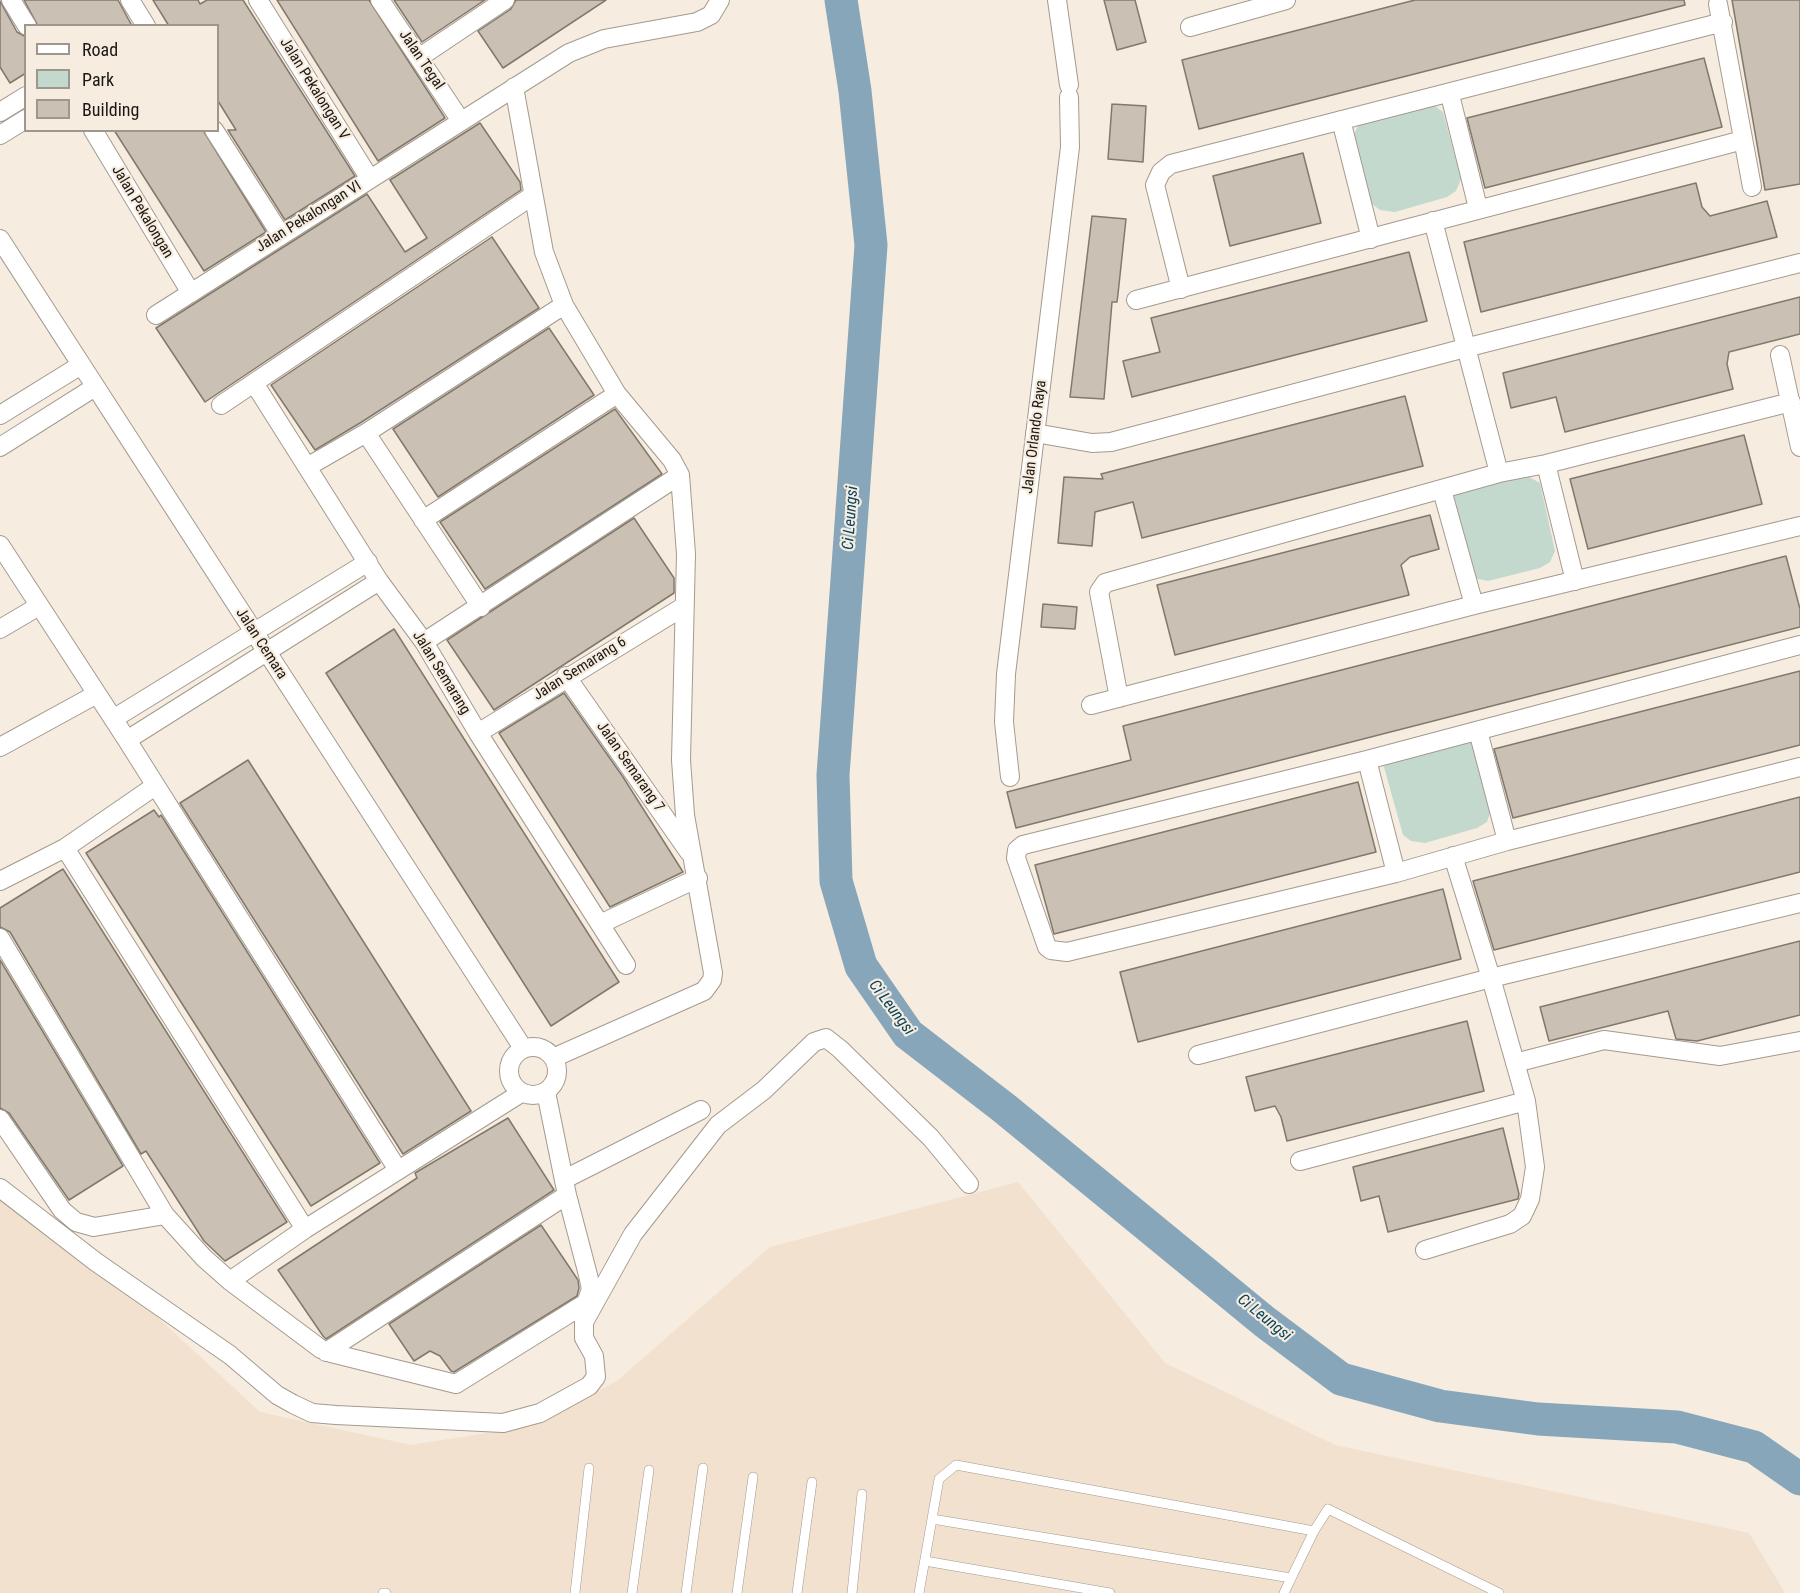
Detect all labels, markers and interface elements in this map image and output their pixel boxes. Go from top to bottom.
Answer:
legend [24,24,219,132]
street label: Jalan Tegal [395,27,447,93]
street label: Jalan Pekalongan V [275,35,353,143]
text: Road [82,39,118,60]
text: Park [82,69,114,90]
text: Building [82,99,139,120]
street label: Jalan Pekalongan [107,162,177,262]
street label: Jalan Pekalongan VI [253,177,365,257]
street label: Jalan Orlando Raya [1019,379,1051,495]
water label: Ci Leungsi [839,485,863,551]
street label: Jalan Cemara [231,605,291,683]
street label: Jalan Semarang [408,628,474,718]
street label: Jalan Semarang 6 [530,633,630,705]
street label: Jalan Semarang 7 [592,718,668,816]
water label: Ci Leungsi [864,977,918,1039]
water label: Ci Leungsi [1233,1290,1295,1346]

